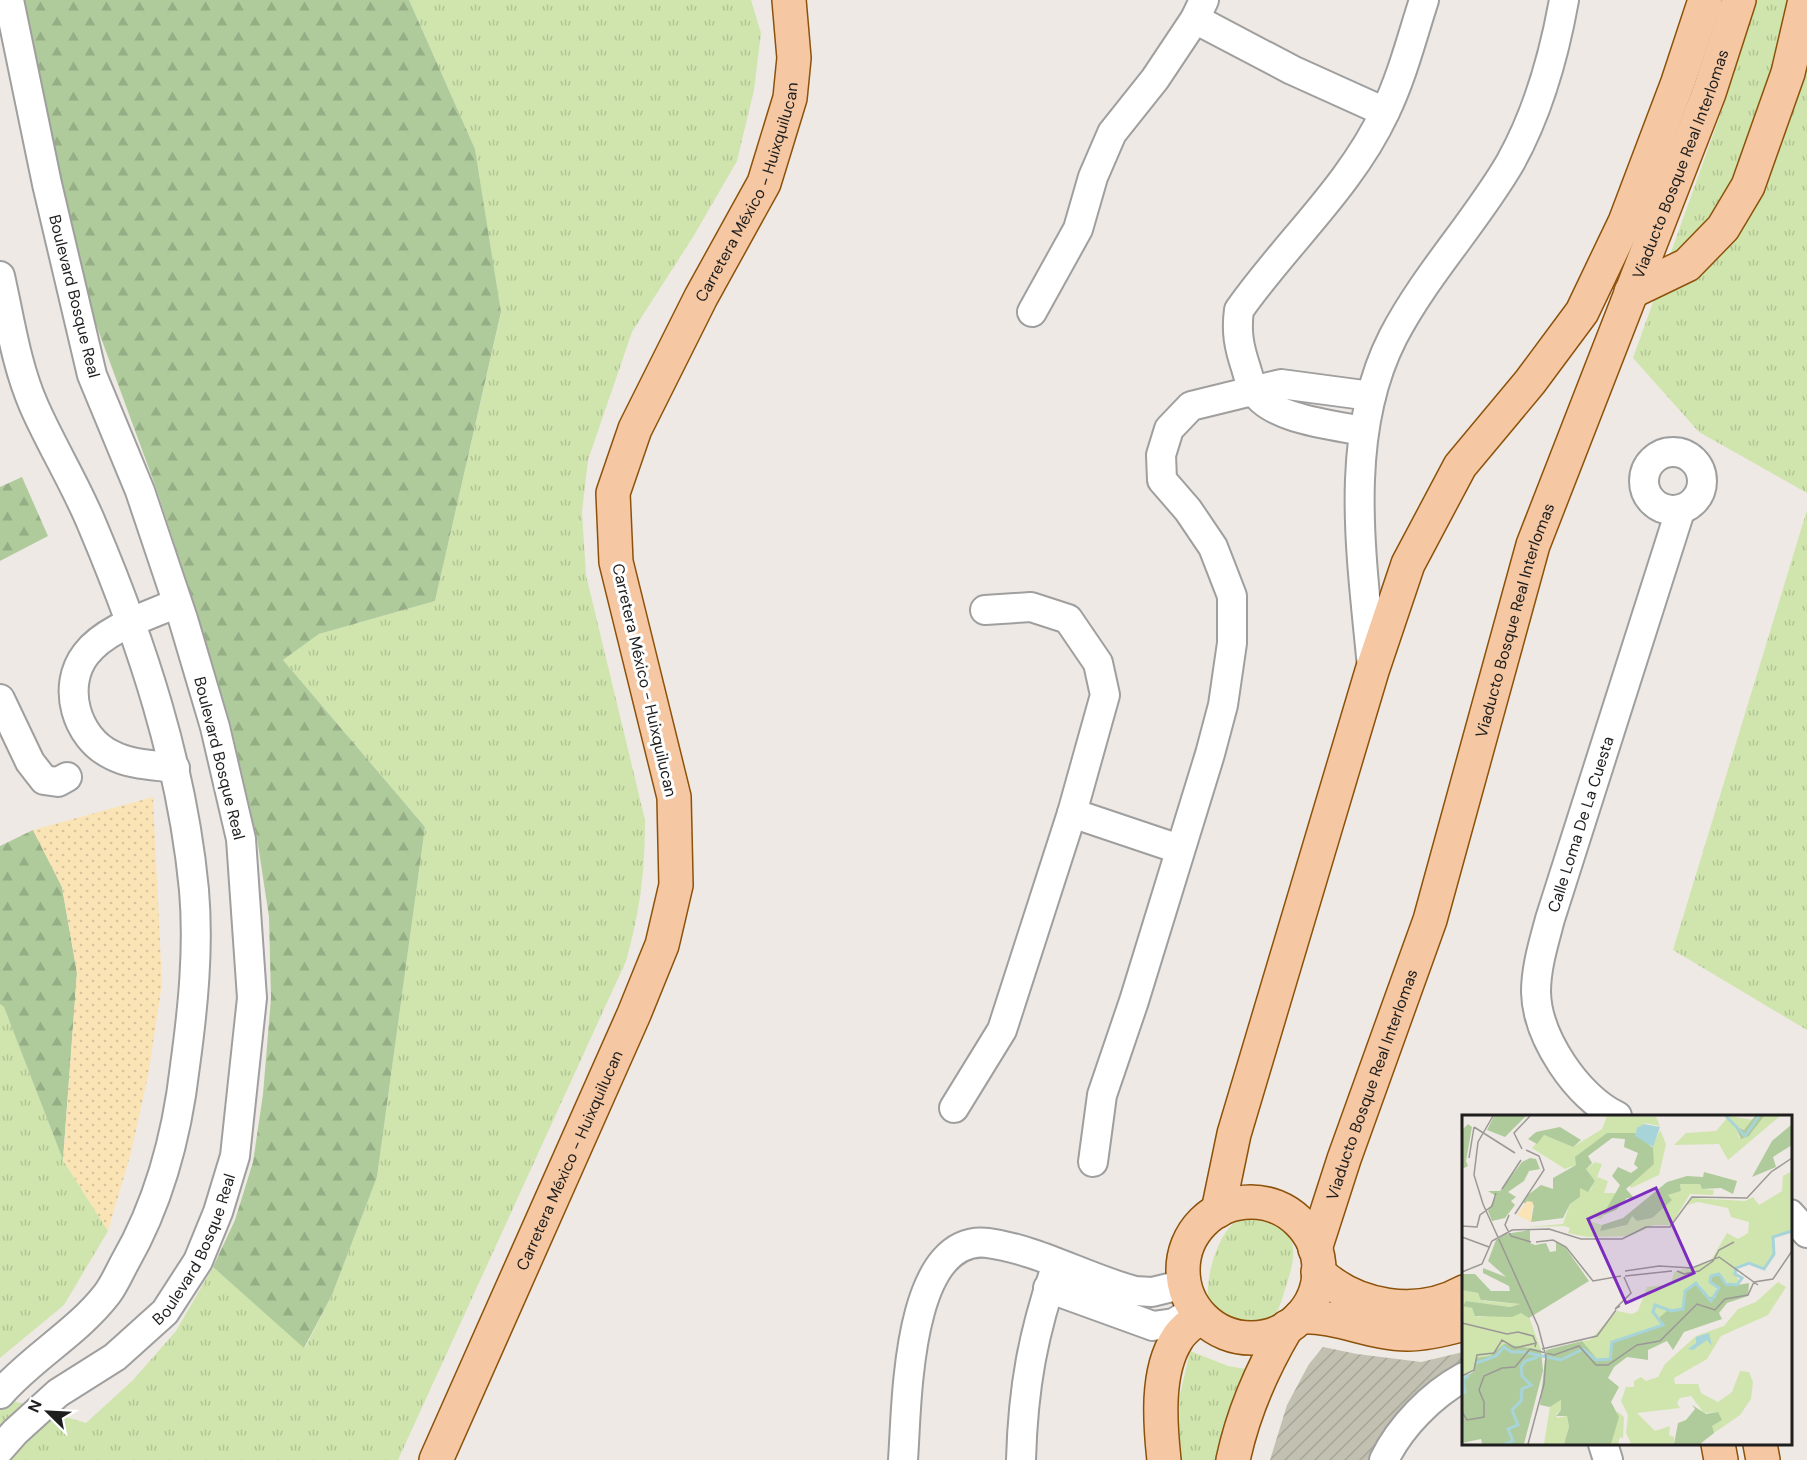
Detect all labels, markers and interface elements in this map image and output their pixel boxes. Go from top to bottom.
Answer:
street label: Viaducto Bosque Real Interlomas [1628,47,1733,282]
street label: Carretera México - Huixquilucan [690,81,803,306]
street label: Boulevard Bosque Real [44,212,105,380]
street label: Viaducto Bosque Real Interlomas [1471,500,1559,740]
street label: Carretera México - Huixquilucan [607,561,682,799]
street label: Boulevard Bosque Real [189,674,250,842]
street label: Calle Loma De La Cuesta [1543,734,1619,915]
street label: Viaducto Bosque Real Interlomas [1321,966,1423,1203]
street label: Carretera México - Huixquilucan [511,1047,628,1274]
inset map [1462,1115,1792,1445]
street label: Boulevard Bosque Real [148,1171,240,1330]
north arrow [18,1382,78,1442]
text: N [23,1397,47,1416]

